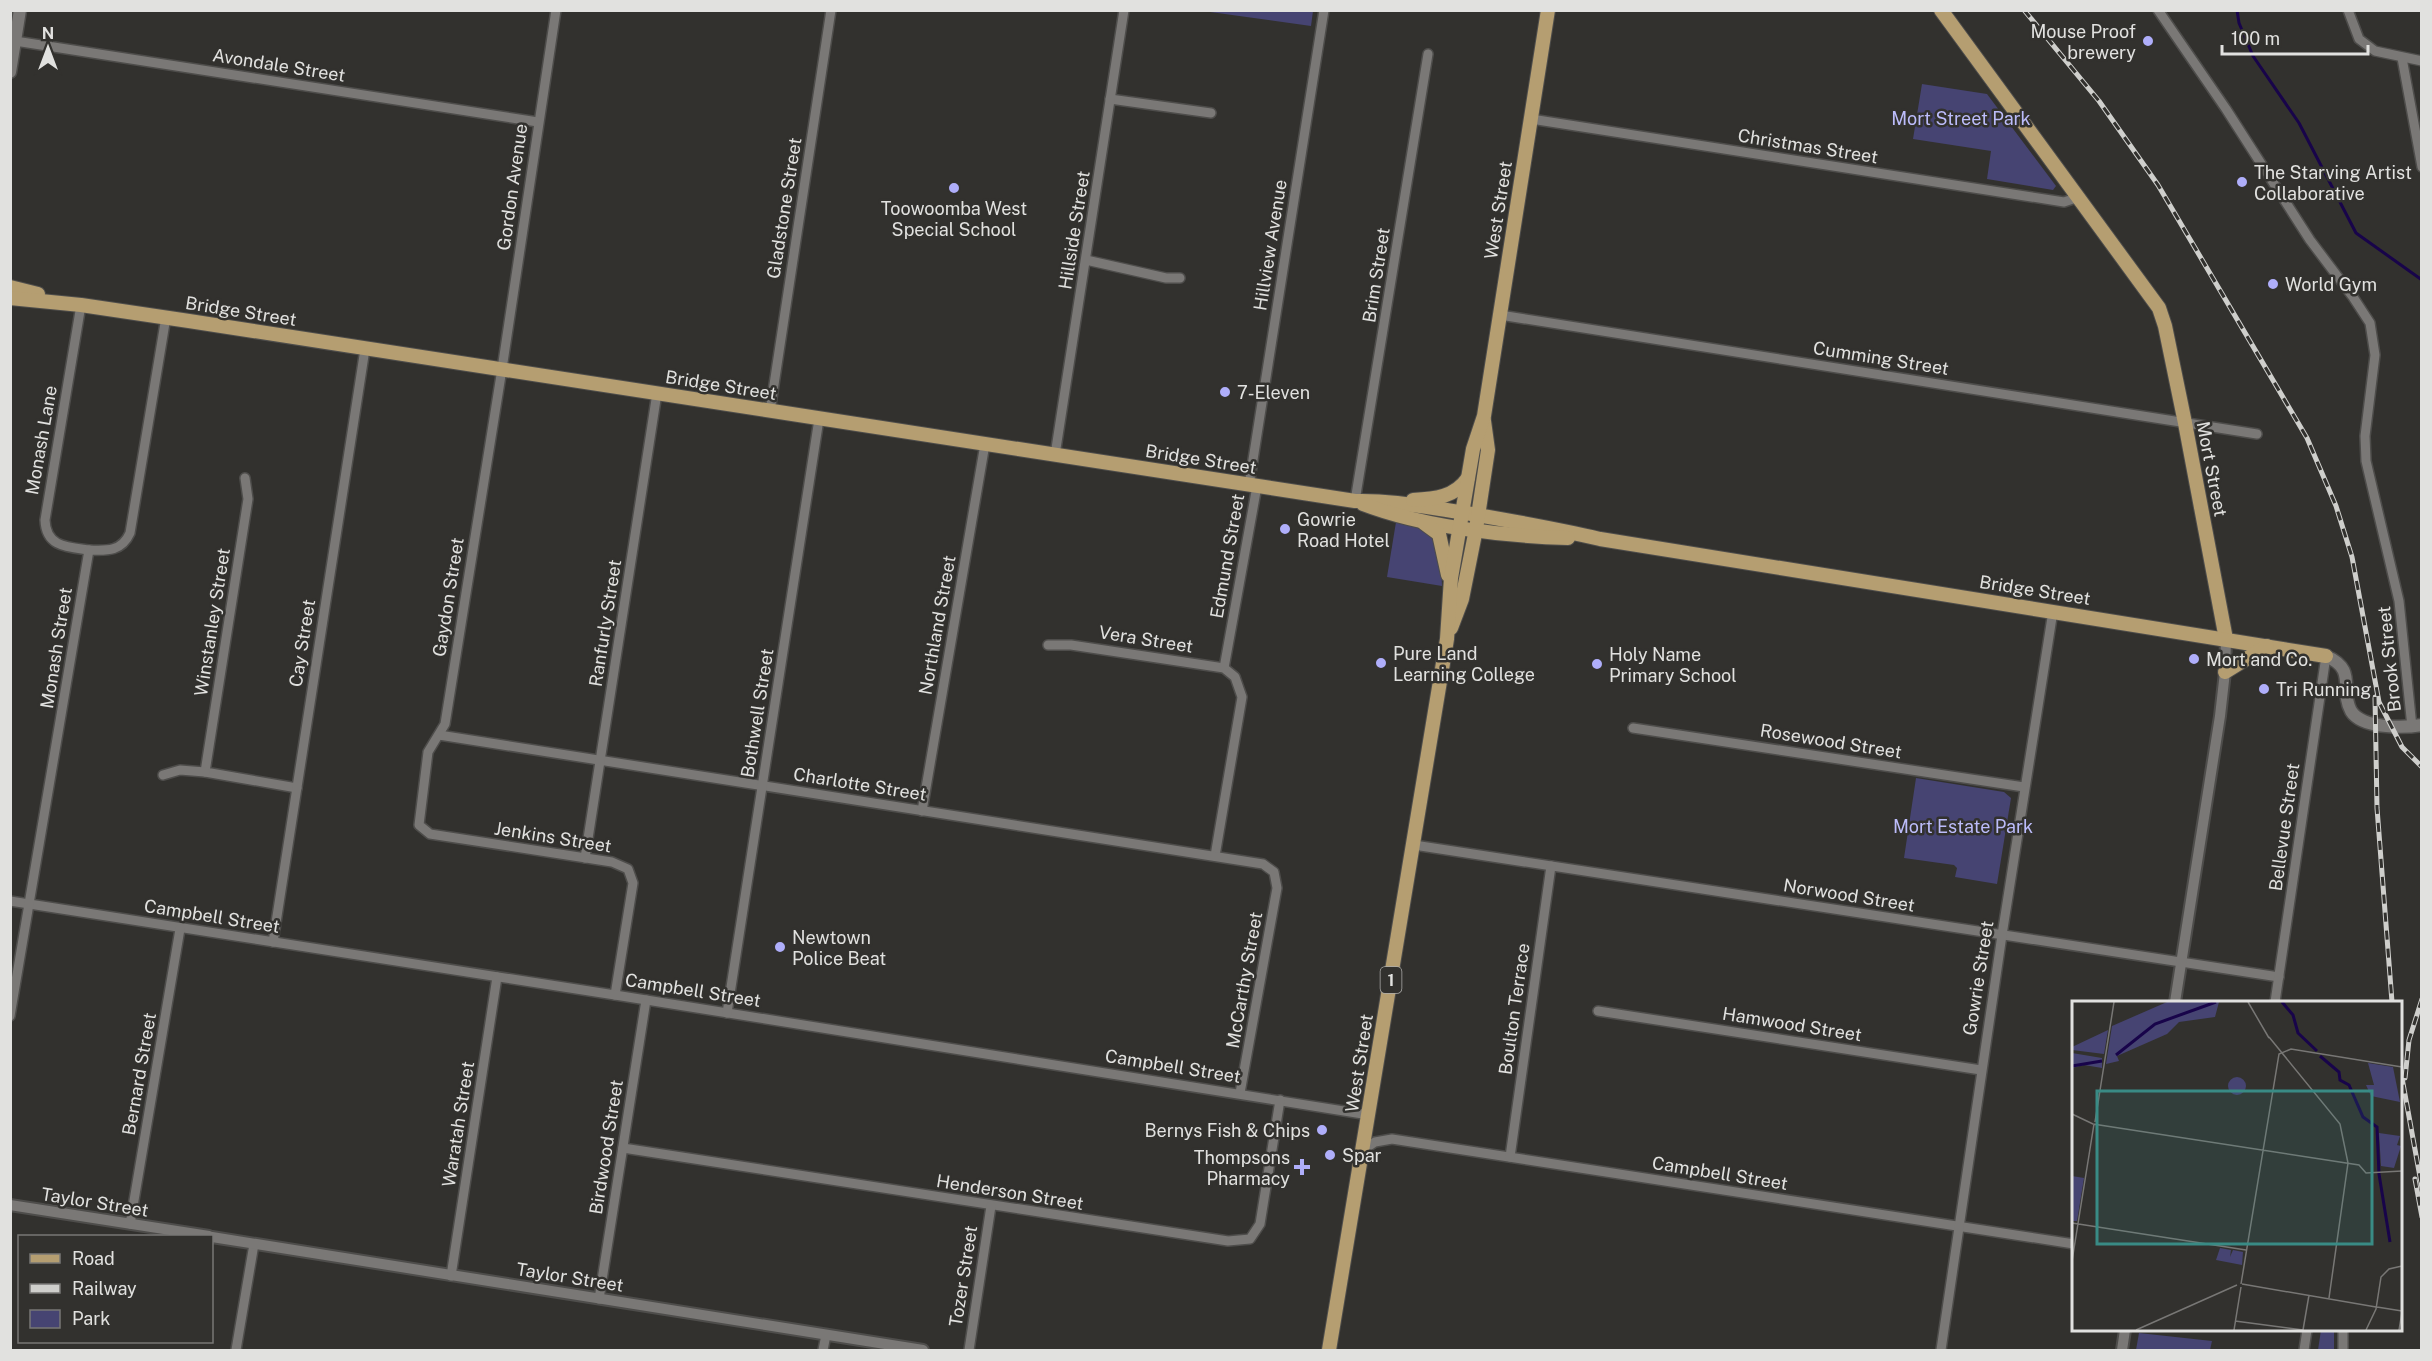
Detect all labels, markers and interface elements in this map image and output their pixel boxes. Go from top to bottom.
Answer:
north arrow [18,18,78,78]
scale bar [2222,18,2368,56]
place label: Mouse Proof brewery [2031,21,2136,63]
text: N [42,24,54,43]
text: 100 m [2231,28,2280,49]
marker: Mouse Proof brewery [2141,34,2155,48]
street label: Avondale Street [211,44,347,86]
park label: Mort Street Park [1891,108,2031,129]
street label: Gordon Avenue [493,122,531,252]
street label: Christmas Street [1736,125,1880,167]
street label: Gladstone Street [762,136,806,280]
street label: West Street [1480,159,1516,261]
place label: The Starving Artist Collaborative [2254,162,2412,204]
street label: Hillside Street [1054,169,1094,291]
marker: The Starving Artist Collaborative [2235,175,2249,189]
street label: Hillview Avenue [1249,178,1291,312]
marker: Toowoomba West Special School [947,181,961,195]
place label: Toowoomba West Special School [881,198,1027,240]
street label: Brim Street [1358,226,1394,324]
place label: World Gym [2285,274,2377,295]
marker: World Gym [2266,277,2280,291]
street label: Bridge Street [184,292,298,330]
street label: Cumming Street [1812,337,1950,379]
street label: Bridge Street [664,366,778,404]
place label: 7-Eleven [1237,382,1310,403]
street label: Monash Lane [21,384,61,496]
marker: 7-Eleven [1218,385,1232,399]
street label: Mort Street [2192,420,2232,518]
street label: Bridge Street [1144,440,1258,478]
street label: Edmund Street [1206,492,1248,620]
place label: Gowrie Road Hotel [1297,509,1390,551]
marker: Gowrie Road Hotel [1278,522,1292,536]
street label: Gaydon Street [428,536,468,658]
street label: Winstanley Street [190,546,234,698]
street label: Northland Street [914,554,960,696]
street label: Ranfurly Street [585,558,625,688]
street label: Bridge Street [1978,571,2092,609]
street label: Monash Street [36,586,76,710]
street label: Cay Street [285,598,319,688]
street label: Brook Street [2373,605,2405,713]
street label: Vera Street [1097,621,1195,657]
place label: Pure Land Learning College [1393,643,1535,685]
place label: Holy Name Primary School [1609,644,1737,686]
street label: Bothwell Street [736,647,778,779]
place label: Mort and Co. [2206,649,2312,670]
marker: Mort and Co. [2187,652,2201,666]
marker: Pure Land Learning College [1374,656,1388,670]
marker: Holy Name Primary School [1590,657,1604,671]
place label: Tri Running [2276,679,2372,700]
marker: Tri Running [2257,682,2271,696]
street label: Rosewood Street [1759,719,1903,763]
street label: Bellevue Street [2265,762,2303,892]
street label: Charlotte Street [792,763,928,805]
park label: Mort Estate Park [1893,816,2033,837]
street label: Jenkins Street [493,817,613,857]
street label: Norwood Street [1782,874,1916,916]
street label: Campbell Street [143,895,281,937]
street label: McCarthy Street [1222,910,1266,1050]
street label: Gowrie Street [1959,919,1997,1037]
place label: Newtown Police Beat [792,927,886,969]
marker: Newtown Police Beat [773,940,787,954]
street label: Boulton Terrace [1494,942,1534,1076]
road number: 1 [1380,967,1402,993]
street label: Campbell Street [624,969,762,1011]
inset map [2072,1001,2402,1331]
street label: Hamwood Street [1721,1003,1863,1045]
street label: Bernard Street [118,1011,160,1137]
street label: West Street [1341,1012,1377,1114]
street label: Campbell Street [1104,1045,1242,1087]
street label: Waratah Street [438,1060,478,1188]
street label: Birdwood Street [585,1078,627,1216]
place label: Bernys Fish & Chips [1144,1120,1310,1141]
marker: Bernys Fish & Chips [1315,1123,1329,1137]
place label: Spar [1342,1145,1382,1166]
place label: Thompsons Pharmacy [1194,1147,1290,1189]
marker: Spar [1323,1148,1337,1162]
street label: Campbell Street [1651,1152,1789,1194]
marker: Thompsons Pharmacy [1295,1160,1309,1174]
street label: Henderson Street [935,1170,1085,1214]
street label: Taylor Street [40,1183,150,1221]
street label: Tozer Street [945,1224,981,1328]
legend [18,1235,213,1343]
text: Road [72,1248,115,1269]
street label: Taylor Street [515,1258,625,1296]
text: Railway [72,1278,137,1299]
text: Park [72,1308,110,1329]

